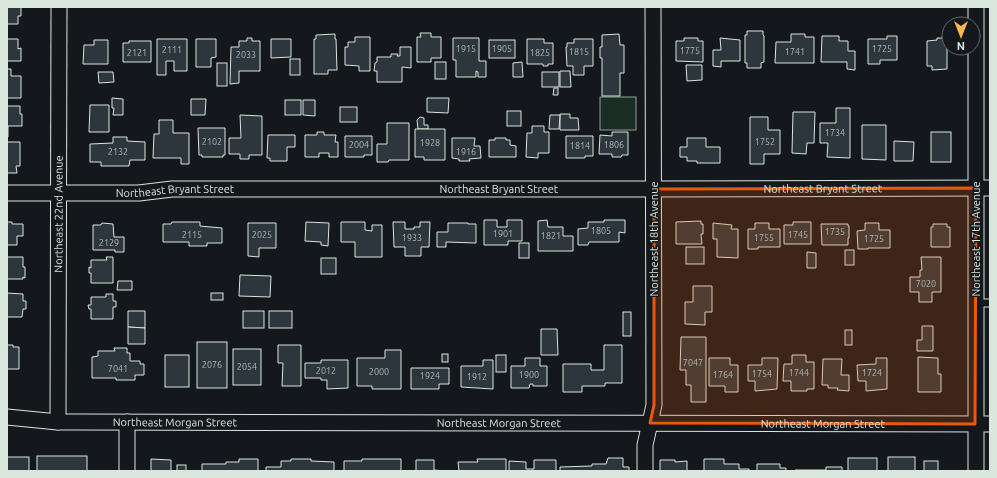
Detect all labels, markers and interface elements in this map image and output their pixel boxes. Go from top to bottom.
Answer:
north arrow [941,16,981,56]
text: N [957,40,965,52]
house number: 1915 [456,44,476,54]
house number: 1905 [492,44,512,54]
house number: 1725 [872,44,892,54]
house number: 2111 [162,45,182,55]
house number: 1775 [680,46,700,56]
house number: 1815 [569,47,589,57]
house number: 1741 [785,47,805,57]
house number: 2121 [127,48,147,58]
house number: 1825 [530,48,550,58]
house number: 2033 [236,50,256,60]
house number: 1734 [825,128,845,138]
house number: 2102 [202,137,222,147]
house number: 1752 [755,137,775,147]
house number: 1928 [420,138,440,148]
house number: 2004 [349,140,369,150]
house number: 1806 [604,140,624,150]
house number: 1814 [570,141,590,151]
house number: 2132 [108,147,128,157]
house number: 1916 [456,147,476,157]
street label: Northeast 22nd Avenue [52,155,65,273]
street label: Northeast 18th Avenue [648,182,660,297]
street label: Northeast Bryant Street [763,182,883,195]
street label: Northeast 17th Avenue [970,182,982,297]
street label: Northeast Bryant Street [116,183,235,199]
street label: Northeast Bryant Street [439,183,559,195]
house number: 1805 [591,226,611,236]
house number: 1735 [825,227,845,237]
house number: 1901 [493,229,513,239]
house number: 2115 [182,230,202,240]
house number: 2025 [252,230,272,240]
house number: 1745 [788,230,808,240]
house number: 1821 [541,231,561,241]
house number: 1933 [402,233,422,243]
house number: 1755 [754,233,774,243]
house number: 1725 [864,234,884,244]
house number: 2129 [99,238,119,248]
house number: 7020 [916,279,936,289]
house number: 7047 [683,358,703,368]
house number: 2076 [202,360,222,370]
house number: 2054 [237,362,257,372]
house number: 7041 [108,364,128,374]
house number: 2012 [316,366,336,376]
house number: 2000 [369,367,389,377]
house number: 1744 [789,368,809,378]
house number: 1724 [862,368,882,378]
house number: 1754 [752,369,772,379]
house number: 1900 [519,370,539,380]
house number: 1764 [713,370,733,380]
house number: 1924 [420,371,440,381]
house number: 1912 [467,372,487,382]
street label: Northeast Morgan Street [113,416,238,428]
street label: Northeast Morgan Street [437,417,562,429]
street label: Northeast Morgan Street [761,417,886,430]

